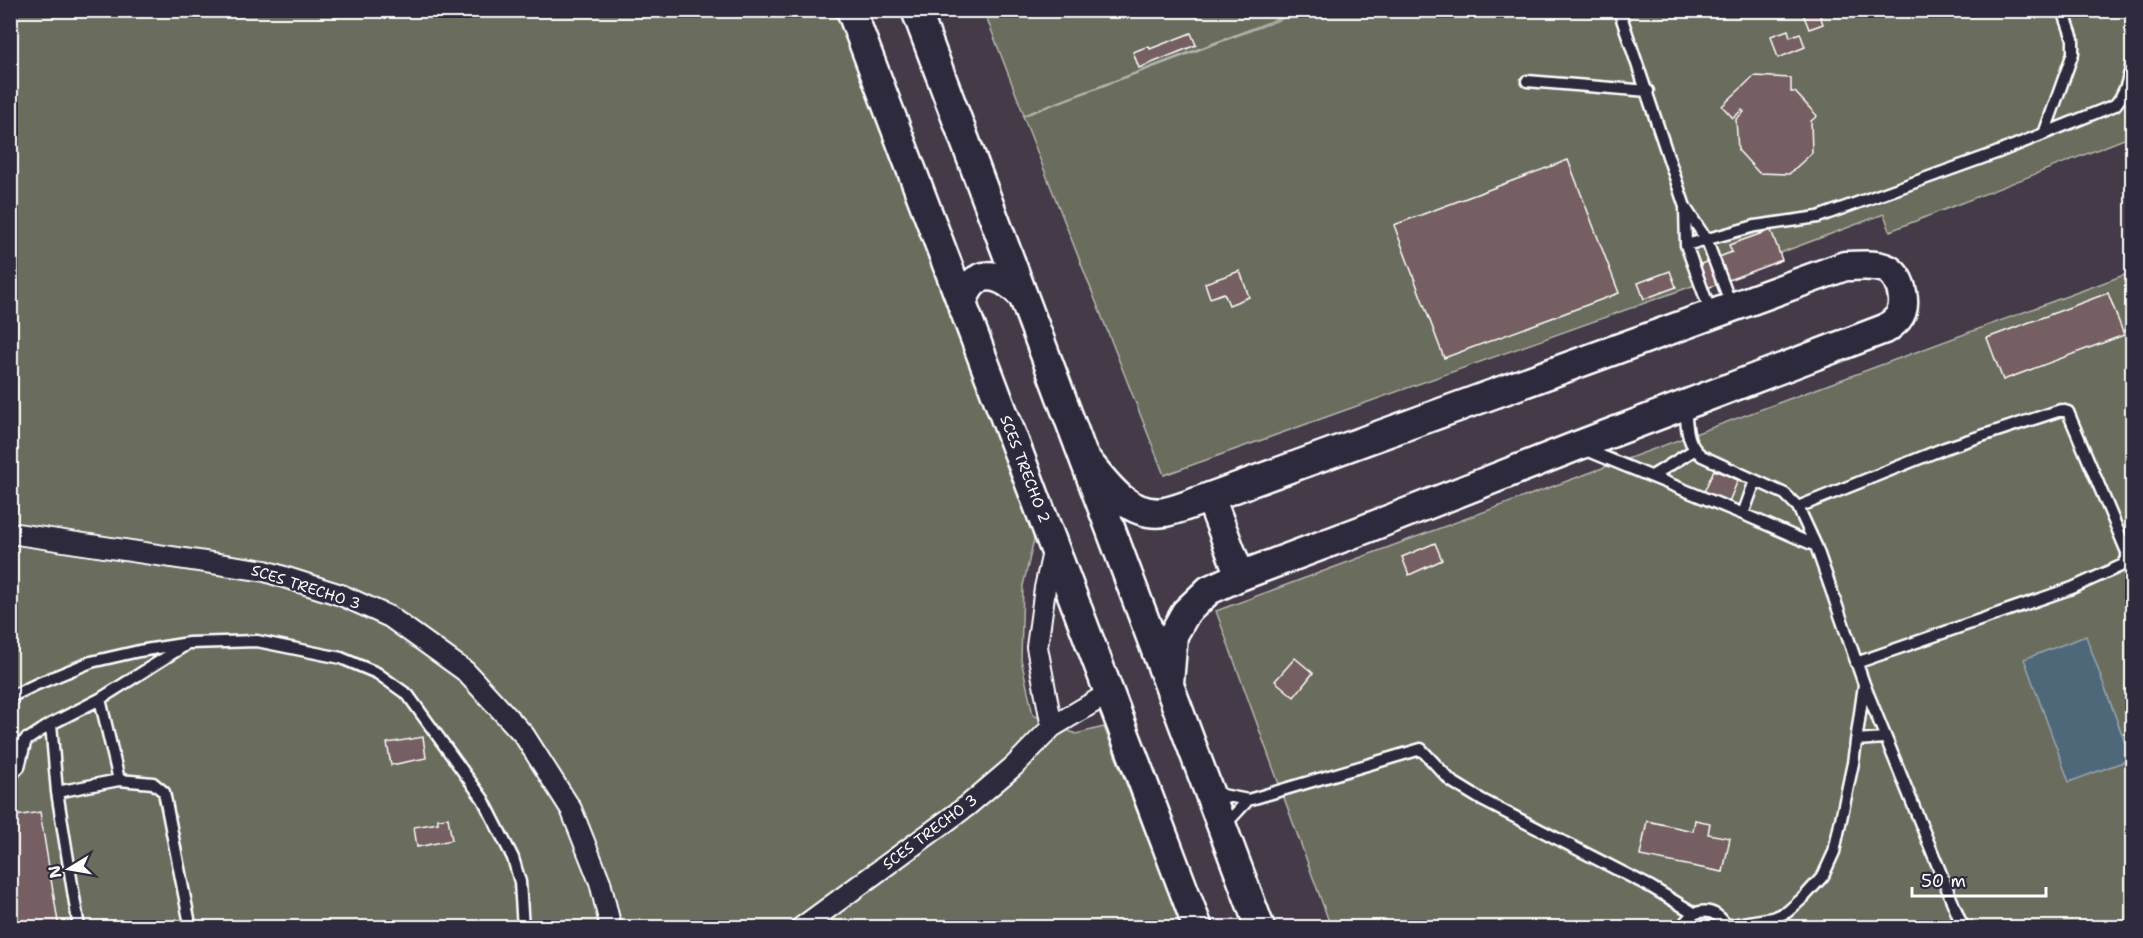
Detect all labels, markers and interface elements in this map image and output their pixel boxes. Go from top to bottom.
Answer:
street label: SCES TRECHO 2 [995,412,1055,526]
street label: SCES TRECHO 3 [249,560,363,614]
street label: SCES TRECHO 3 [879,790,981,874]
north arrow [39,839,99,899]
scale bar [1912,860,2046,898]
text: N [43,864,66,880]
text: 50 m [1921,869,1966,893]

